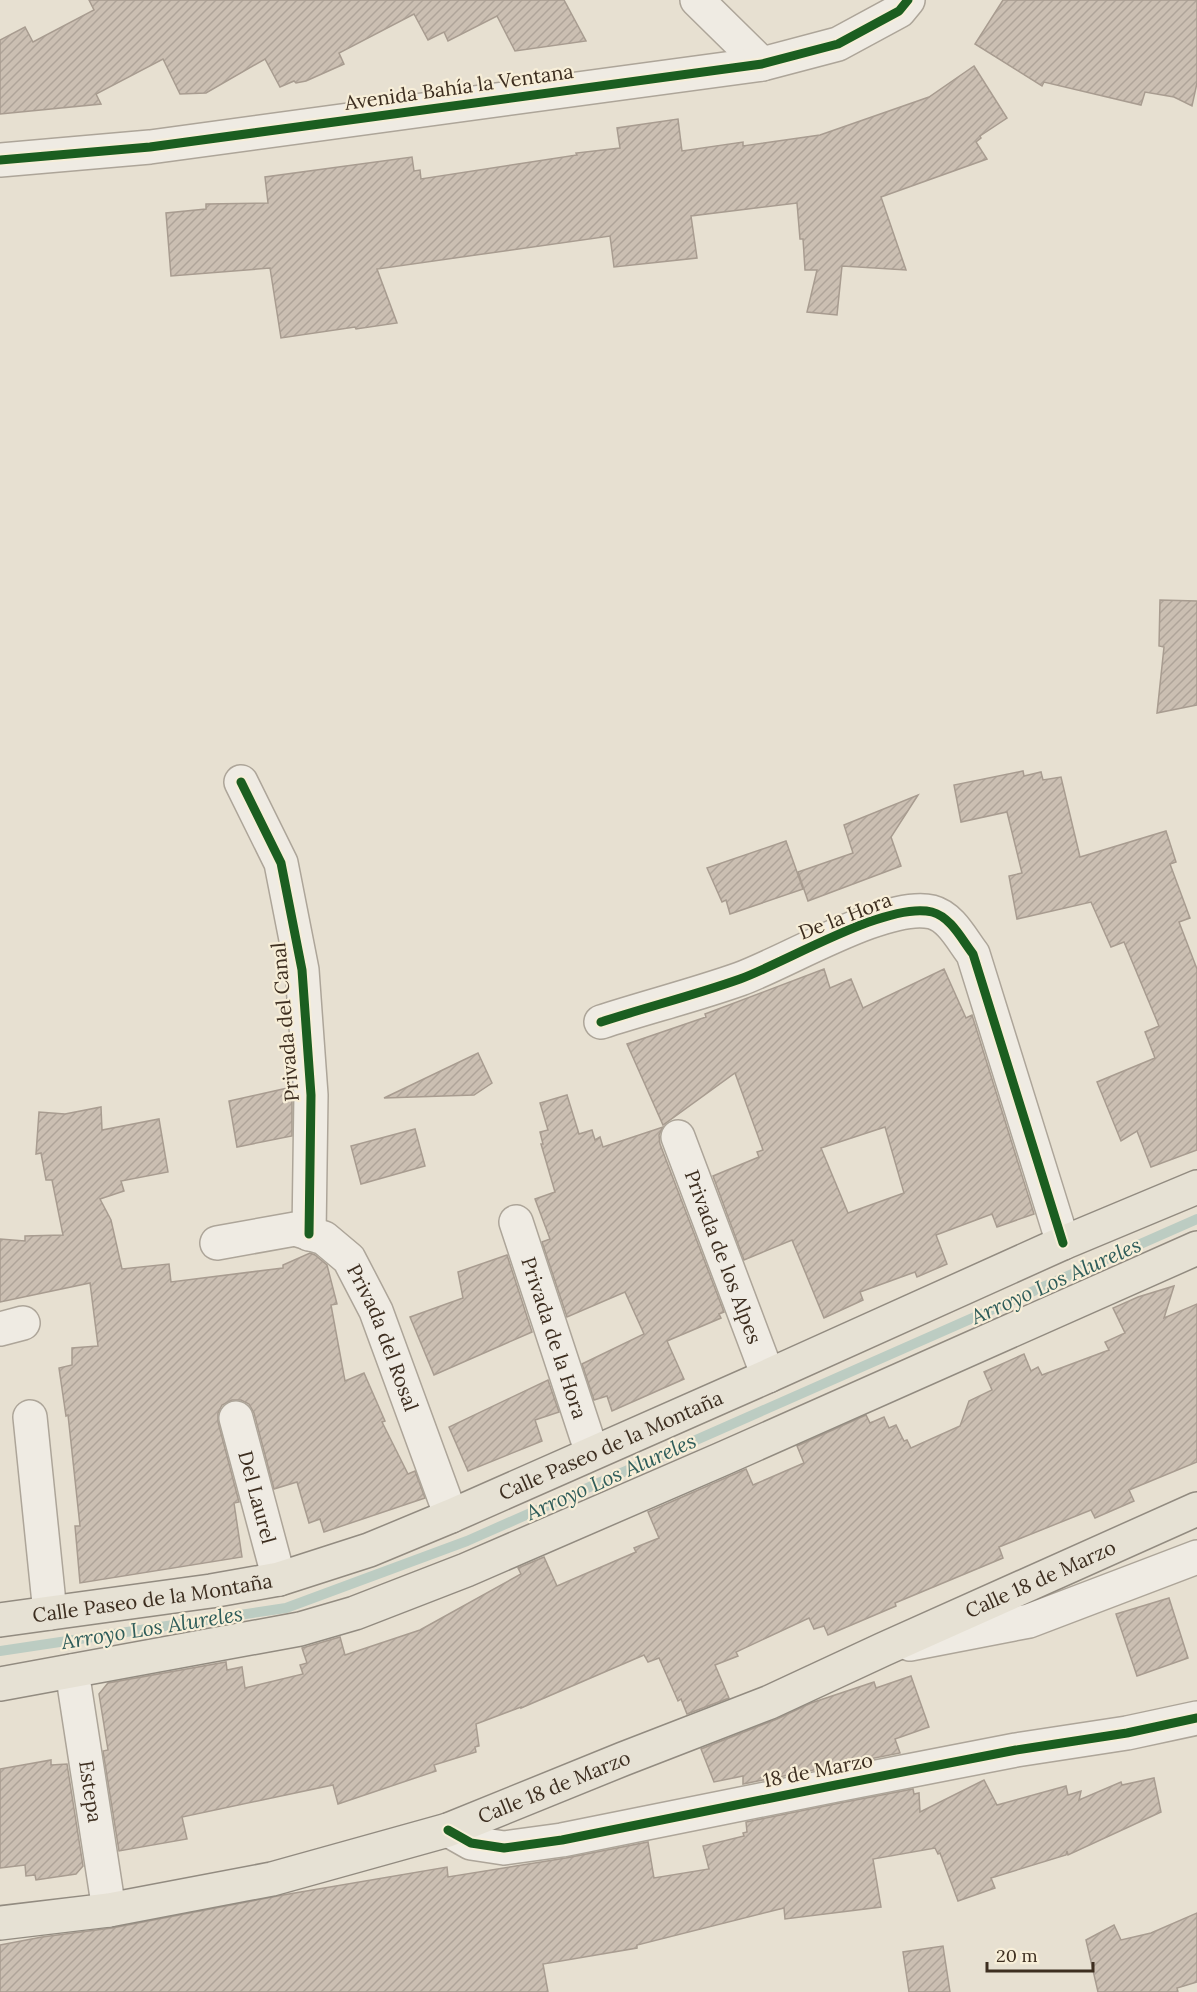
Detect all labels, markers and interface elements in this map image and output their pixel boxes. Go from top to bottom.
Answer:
street label: Avenida Bahía la Ventana [342,58,575,115]
street label: De la Hora [795,886,895,945]
street label: Privada del Canal [265,941,304,1103]
street label: Privada de los Alpes [679,1166,768,1347]
water label: Arroyo Los Alureles [966,1231,1145,1331]
street label: Privada de la Hora [516,1254,593,1422]
street label: Privada del Rosal [342,1259,424,1414]
street label: Calle Paseo de la Montaña [495,1385,726,1505]
water label: Arroyo Los Alureles [521,1427,700,1527]
street label: Del Laurel [233,1448,282,1546]
street label: Calle 18 de Marzo [961,1534,1119,1623]
street label: Calle Paseo de la Montaña [31,1567,274,1627]
water label: Arroyo Los Alureles [58,1600,245,1655]
street label: Calle 18 de Marzo [474,1744,634,1829]
street label: 18 de Marzo [761,1747,875,1792]
street label: Estepa [74,1759,108,1824]
scale bar [987,1935,1094,1973]
text: 20 m [996,1944,1038,1967]

